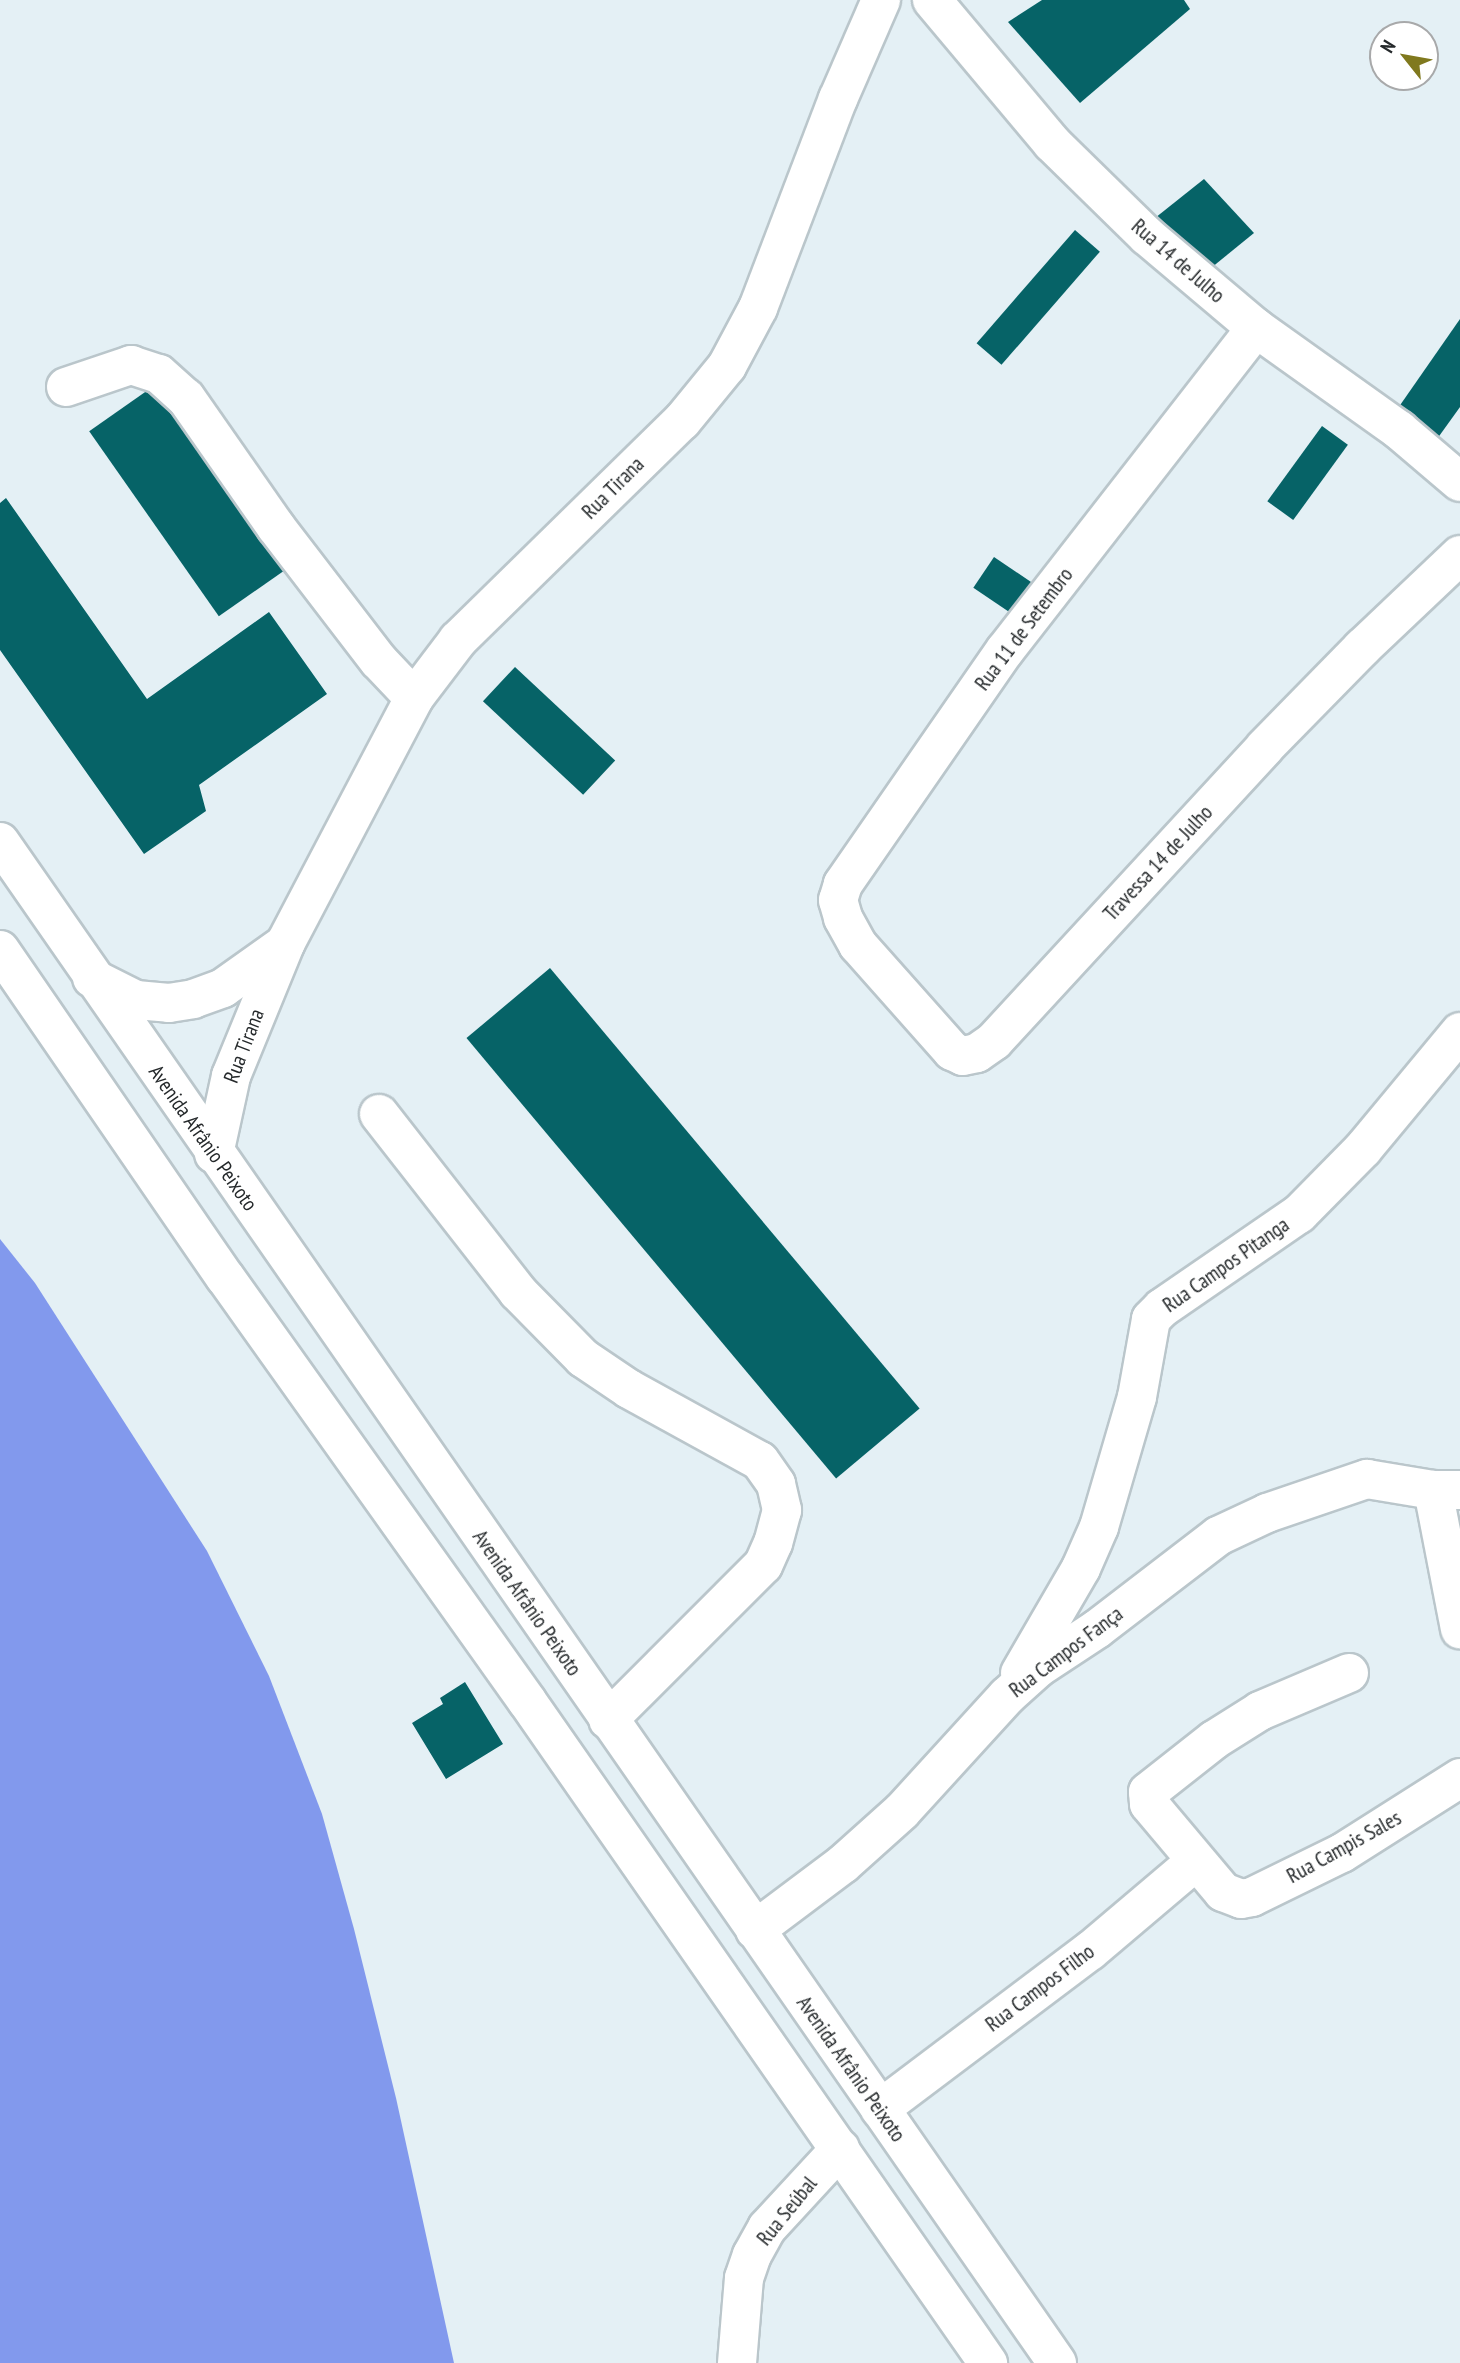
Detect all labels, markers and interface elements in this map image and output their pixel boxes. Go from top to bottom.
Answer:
north arrow [1369,21,1439,91]
text: N [1375,36,1401,57]
street label: Rua 14 de Julho [1126,214,1230,308]
street label: Rua Tirana [577,452,649,524]
street label: Rua 11 de Setembro [970,563,1078,695]
street label: Travessa 14 de Julho [1098,800,1218,926]
street label: Rua Tirana [218,1005,270,1087]
street label: Avenida Afrânio Peixoto [143,1060,263,1216]
street label: Rua Campos Pitanga [1158,1212,1294,1318]
street label: Avenida Afrânio Peixoto [467,1525,587,1681]
street label: Rua Campos Fança [1004,1601,1128,1703]
street label: Rua Campis Sales [1282,1805,1406,1889]
street label: Rua Campos Filho [981,1939,1099,2037]
street label: Avenida Afrânio Peixoto [791,1991,911,2147]
street label: Rua Seúbal [752,2172,822,2250]

